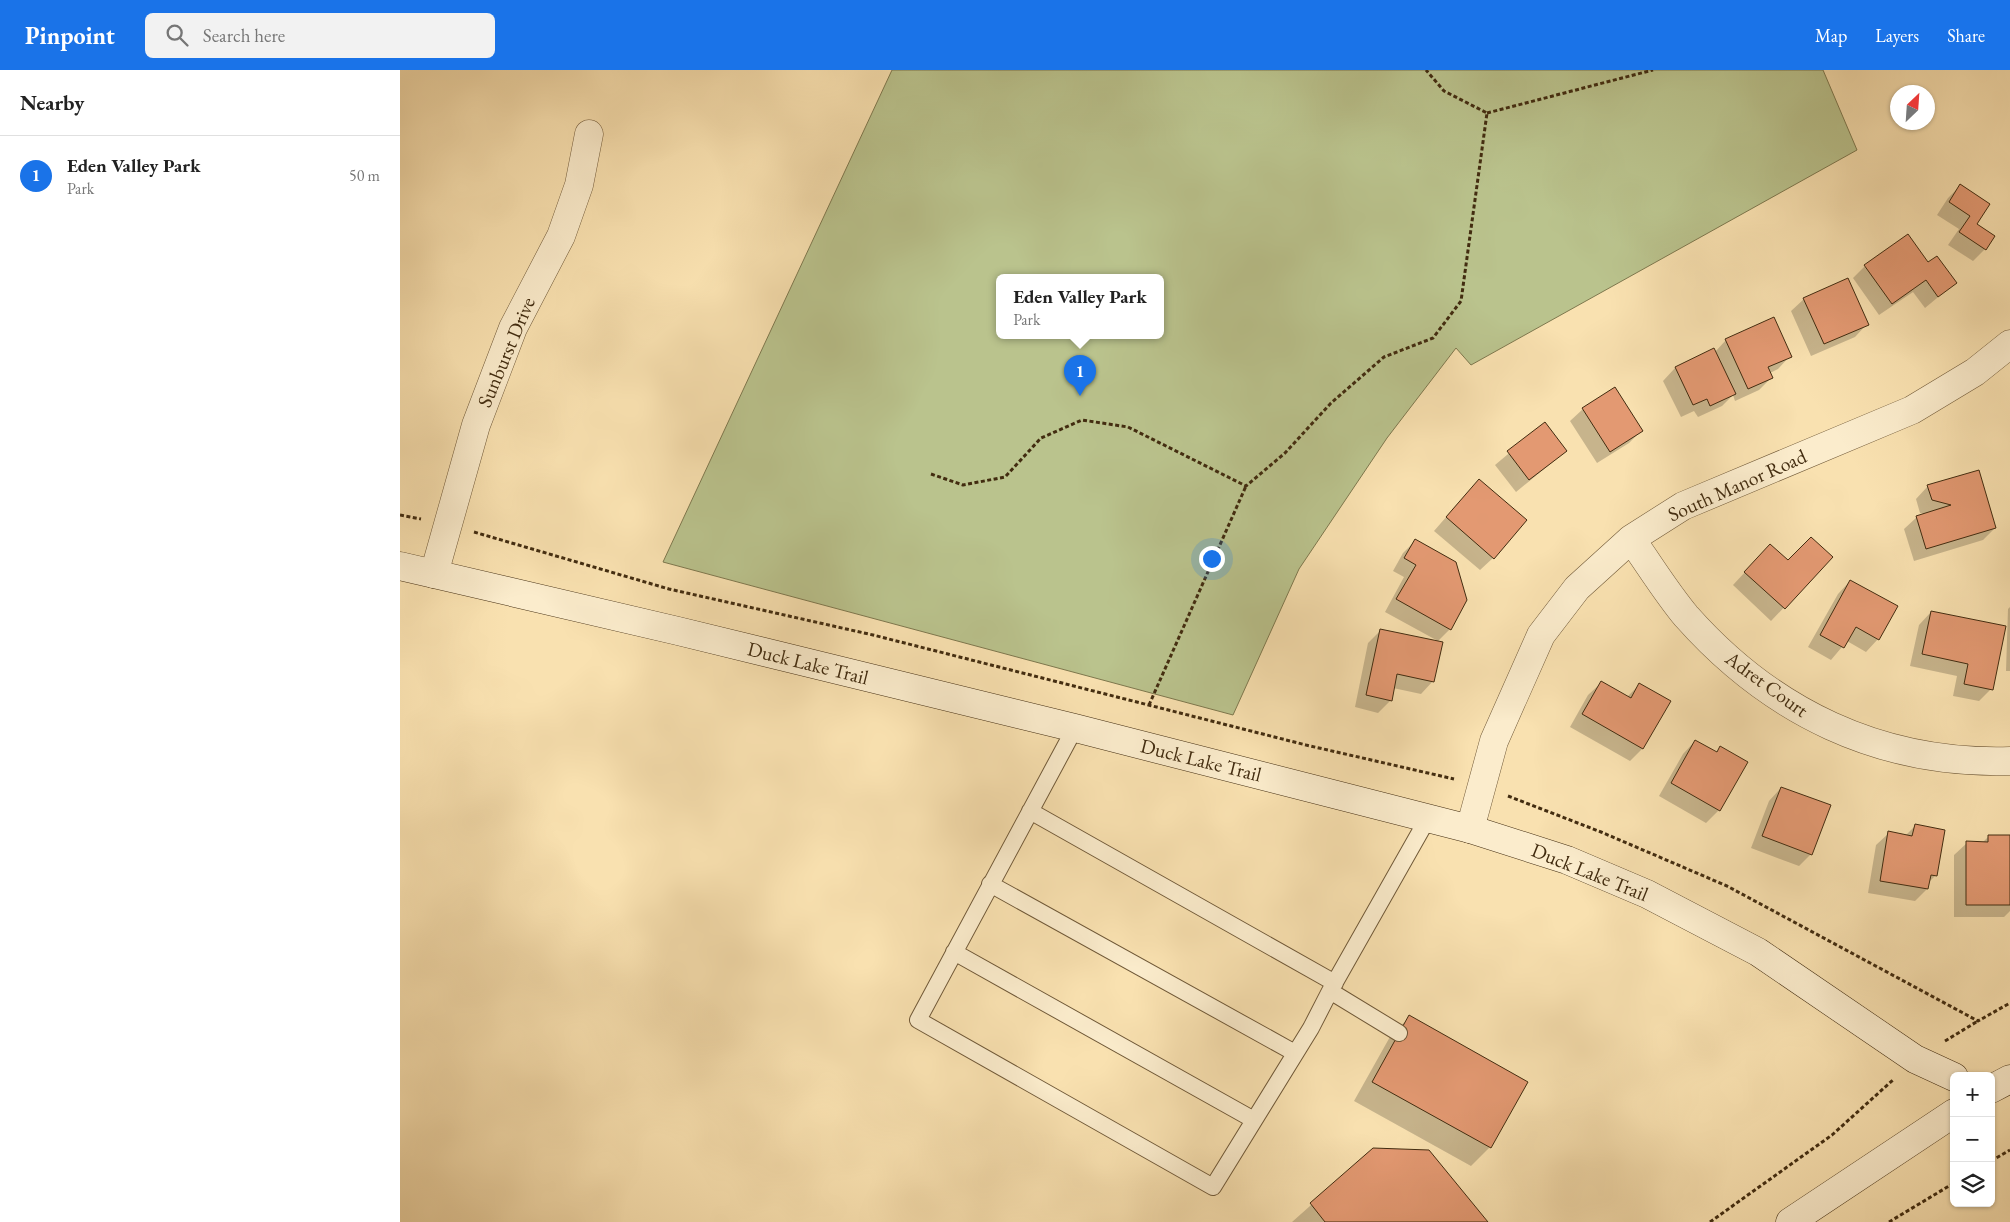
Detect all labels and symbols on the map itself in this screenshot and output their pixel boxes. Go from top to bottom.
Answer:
north arrow [1890,85,1935,130]
street label: Sunburst Drive [471,293,541,411]
pin: 1 [1064,355,1096,396]
street label: South Manor Road [1664,442,1811,527]
your location [1199,546,1225,572]
street label: Duck Lake Trail [745,635,871,691]
street label: Adret Court [1720,645,1814,723]
street label: Duck Lake Trail [1138,732,1264,788]
street label: Duck Lake Trail [1528,837,1652,907]

